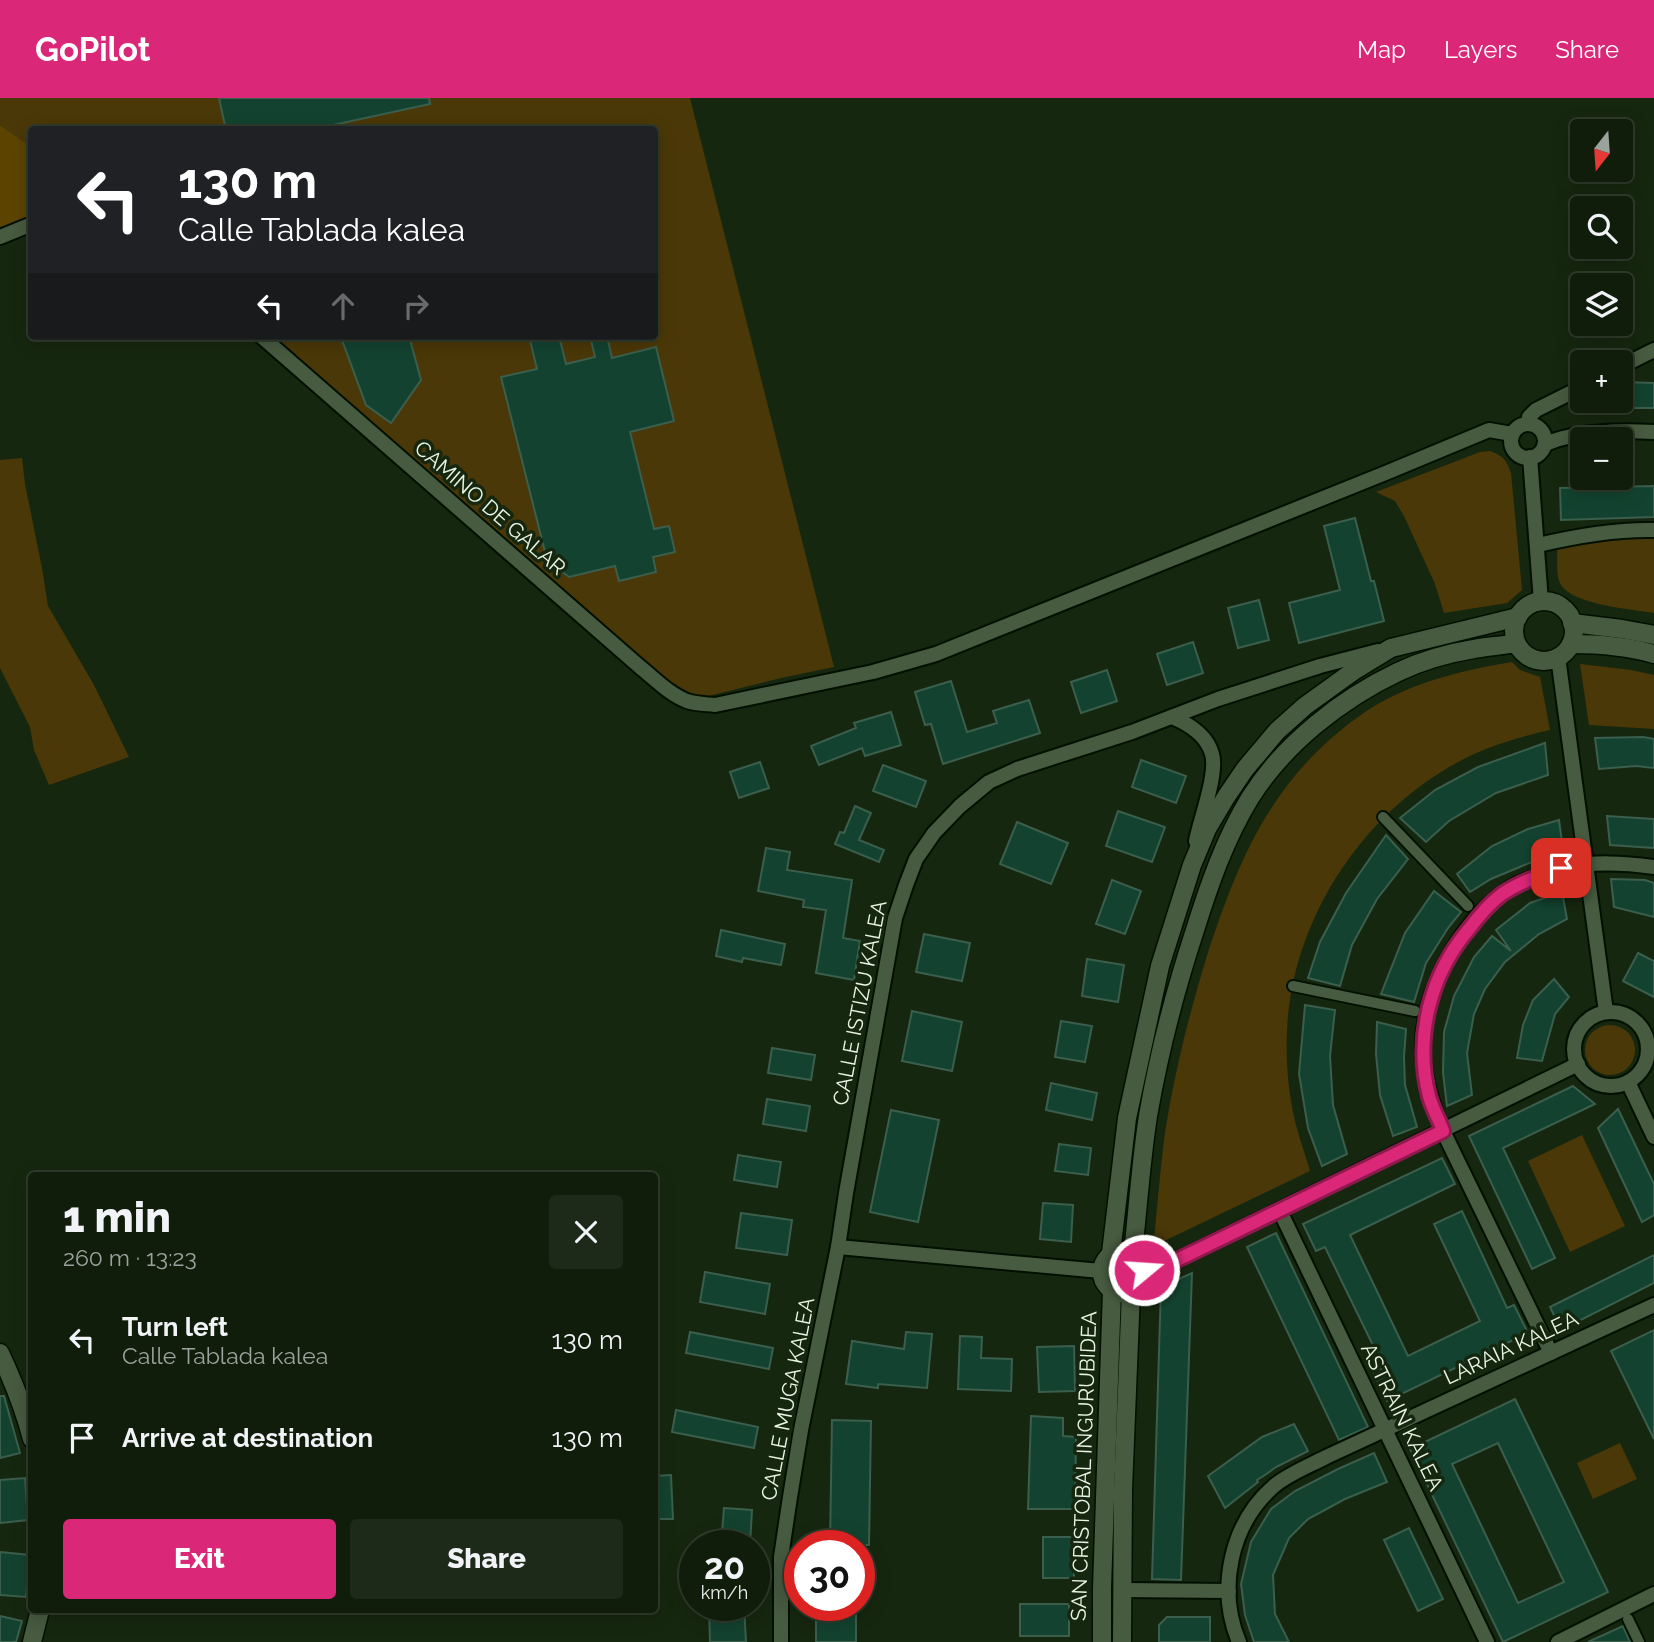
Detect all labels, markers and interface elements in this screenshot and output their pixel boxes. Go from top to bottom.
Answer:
text: GoPilot [35,30,150,69]
text: Map [1357,35,1406,64]
text: Layers [1444,35,1517,64]
text: Share [1555,35,1619,64]
north arrow [1570,119,1633,182]
map controls [1570,119,1633,490]
text: 130 m [178,152,317,209]
icon: left [63,154,154,245]
button: search [1570,196,1633,259]
text: Calle Tablada kalea [178,211,465,248]
button: layers [1570,273,1633,336]
icon: left [251,287,289,325]
icon: ahead [324,287,362,325]
icon: right [397,287,435,325]
button: + [1570,350,1633,413]
button: − [1570,427,1633,490]
street label: CAMINO DE GALAR [410,435,571,580]
pin [1531,838,1591,898]
icon: arrive [1542,849,1580,887]
street label: CALLE ISTIZU KALEA [827,898,892,1108]
text: 1 min [63,1193,171,1242]
button: close [549,1195,623,1269]
position arrow [1107,1233,1181,1307]
text: 260 m · 13:23 [63,1244,197,1271]
street label: CALLE MUGA KALEA [756,1295,819,1502]
street label: LARAIA KALEA [1440,1306,1582,1390]
street label: SAN CRISTOBAL INGURUBIDEA [1066,1311,1101,1621]
text: Turn left [122,1312,228,1342]
icon: left [63,1321,101,1359]
text: 130 m [552,1325,623,1355]
street label: ASTRAIN KALEA [1356,1339,1449,1495]
text: Calle Tablada kalea [122,1342,328,1369]
icon: arrive [63,1419,101,1457]
text: Arrive at destination [122,1423,373,1453]
text: 130 m [552,1423,623,1453]
button: Exit [63,1519,336,1599]
button: Share [350,1519,623,1599]
speed limit sign: 30 [784,1530,875,1621]
text: 20 [704,1546,745,1587]
text: km/h [701,1582,748,1603]

